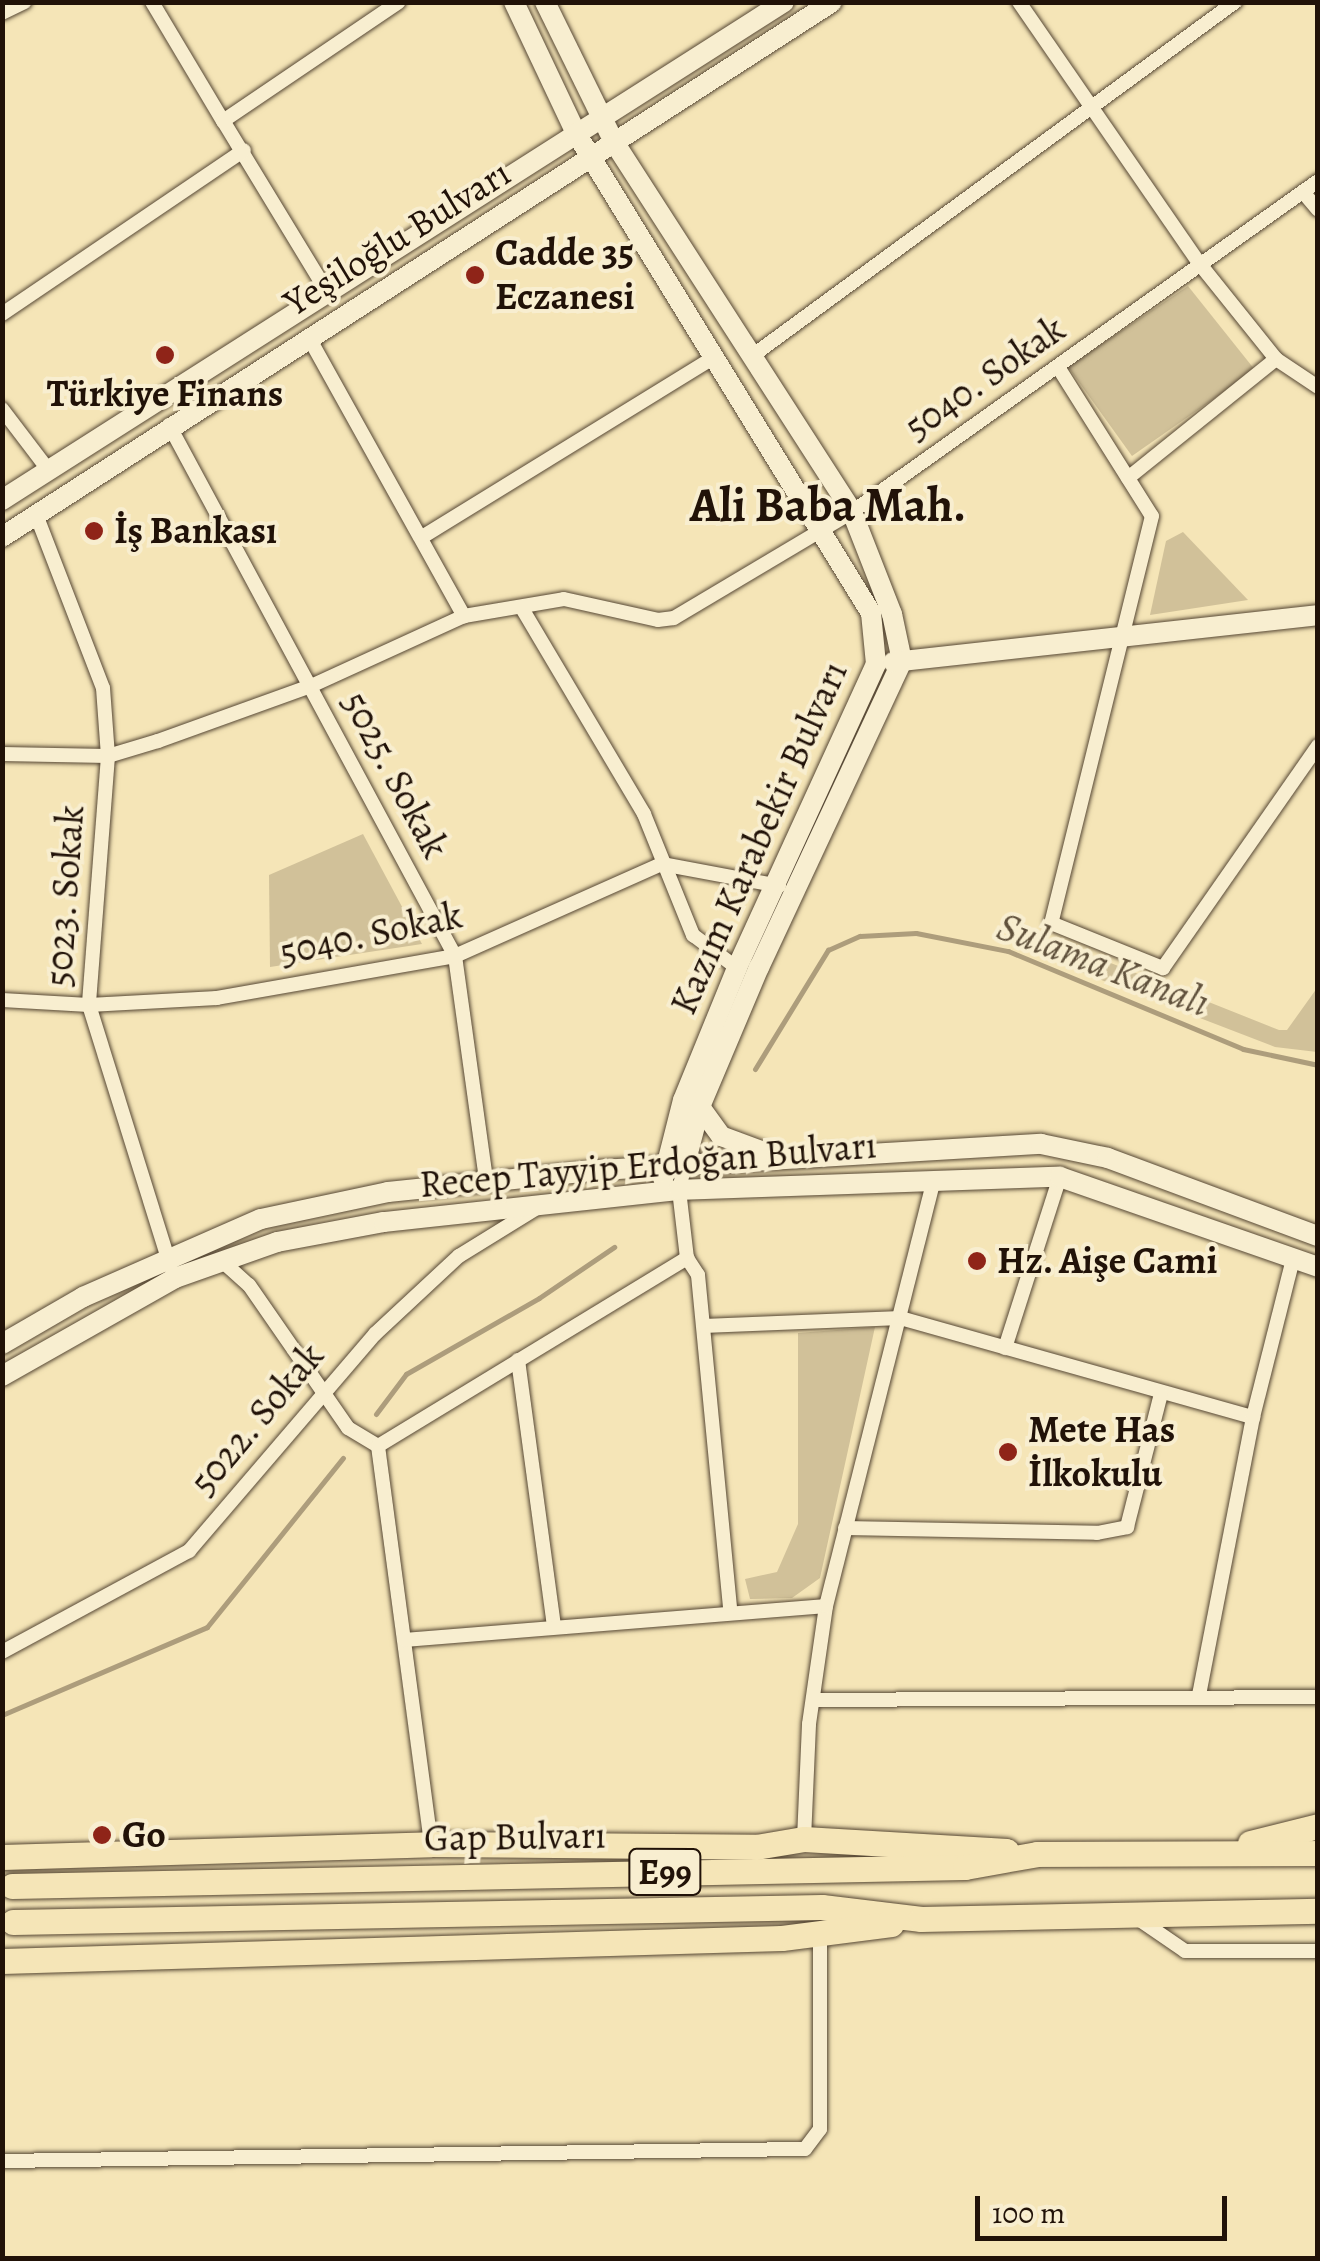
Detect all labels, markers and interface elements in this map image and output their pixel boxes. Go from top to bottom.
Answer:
street label: Yeşiloğlu Bulvarı [275,150,519,326]
place label: Cadde 35 Eczanesi [495,230,635,320]
marker: Cadde 35 Eczanesi [464,264,486,286]
street label: 5040. Sokak [896,306,1074,450]
marker: Türkiye Finans [154,344,176,366]
place label: Türkiye Finans [47,371,283,417]
district label: Ali Baba Mah. [690,477,966,535]
place label: İş Bankası [114,508,277,554]
marker: İş Bankası [83,520,105,542]
street label: Kazım Karabekir Bulvarı [661,655,857,1021]
street label: 5025. Sokak [332,683,458,867]
street label: 5023. Sokak [36,803,94,989]
street label: 5040. Sokak [275,892,467,976]
water label: Sulama Kanalı [990,903,1216,1027]
street label: Recep Tayyip Erdoğan Bulvarı [418,1122,878,1208]
place label: Hz. Aişe Cami [997,1238,1218,1284]
marker: Hz. Aişe Cami [966,1250,988,1272]
street label: 5022. Sokak [180,1334,334,1504]
place label: Mete Has İlkokulu [1028,1407,1175,1496]
marker: Mete Has İlkokulu [997,1441,1019,1463]
place label: Go [122,1812,166,1858]
street label: Gap Bulvarı [424,1813,606,1861]
marker: Go [91,1824,113,1846]
road number: E99 [628,1842,702,1902]
scale bar [980,2176,1232,2238]
text: 100 m [992,2193,1065,2233]

